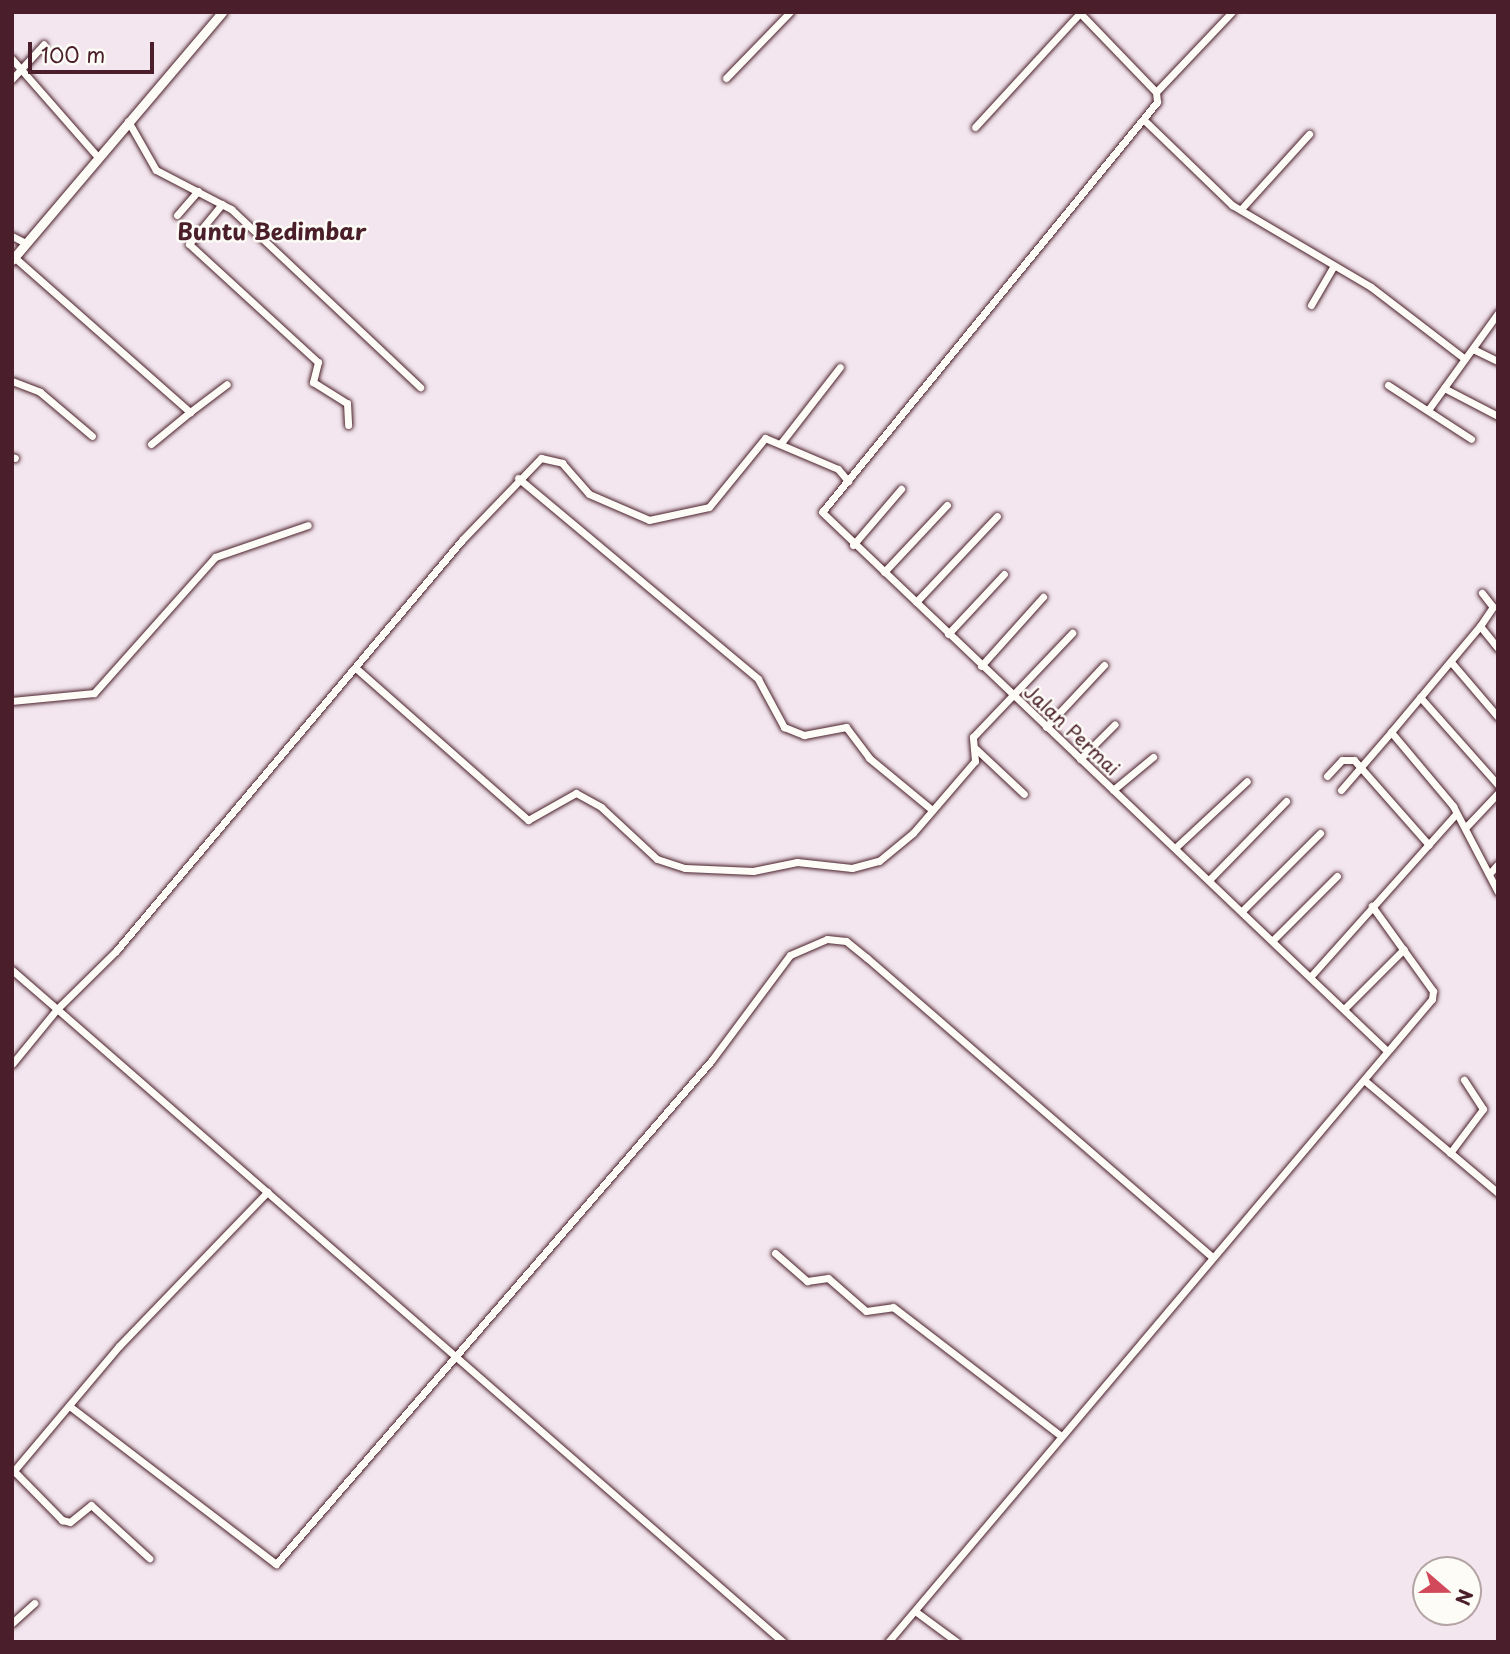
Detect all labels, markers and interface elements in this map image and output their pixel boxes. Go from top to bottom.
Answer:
scale bar [32,28,158,72]
text: 100 m [41,38,105,70]
district label: Buntu Bedimbar [177,217,367,245]
street label: Jalan Permai [1019,680,1125,780]
north arrow [1412,1556,1482,1626]
text: N [1449,1586,1481,1609]

